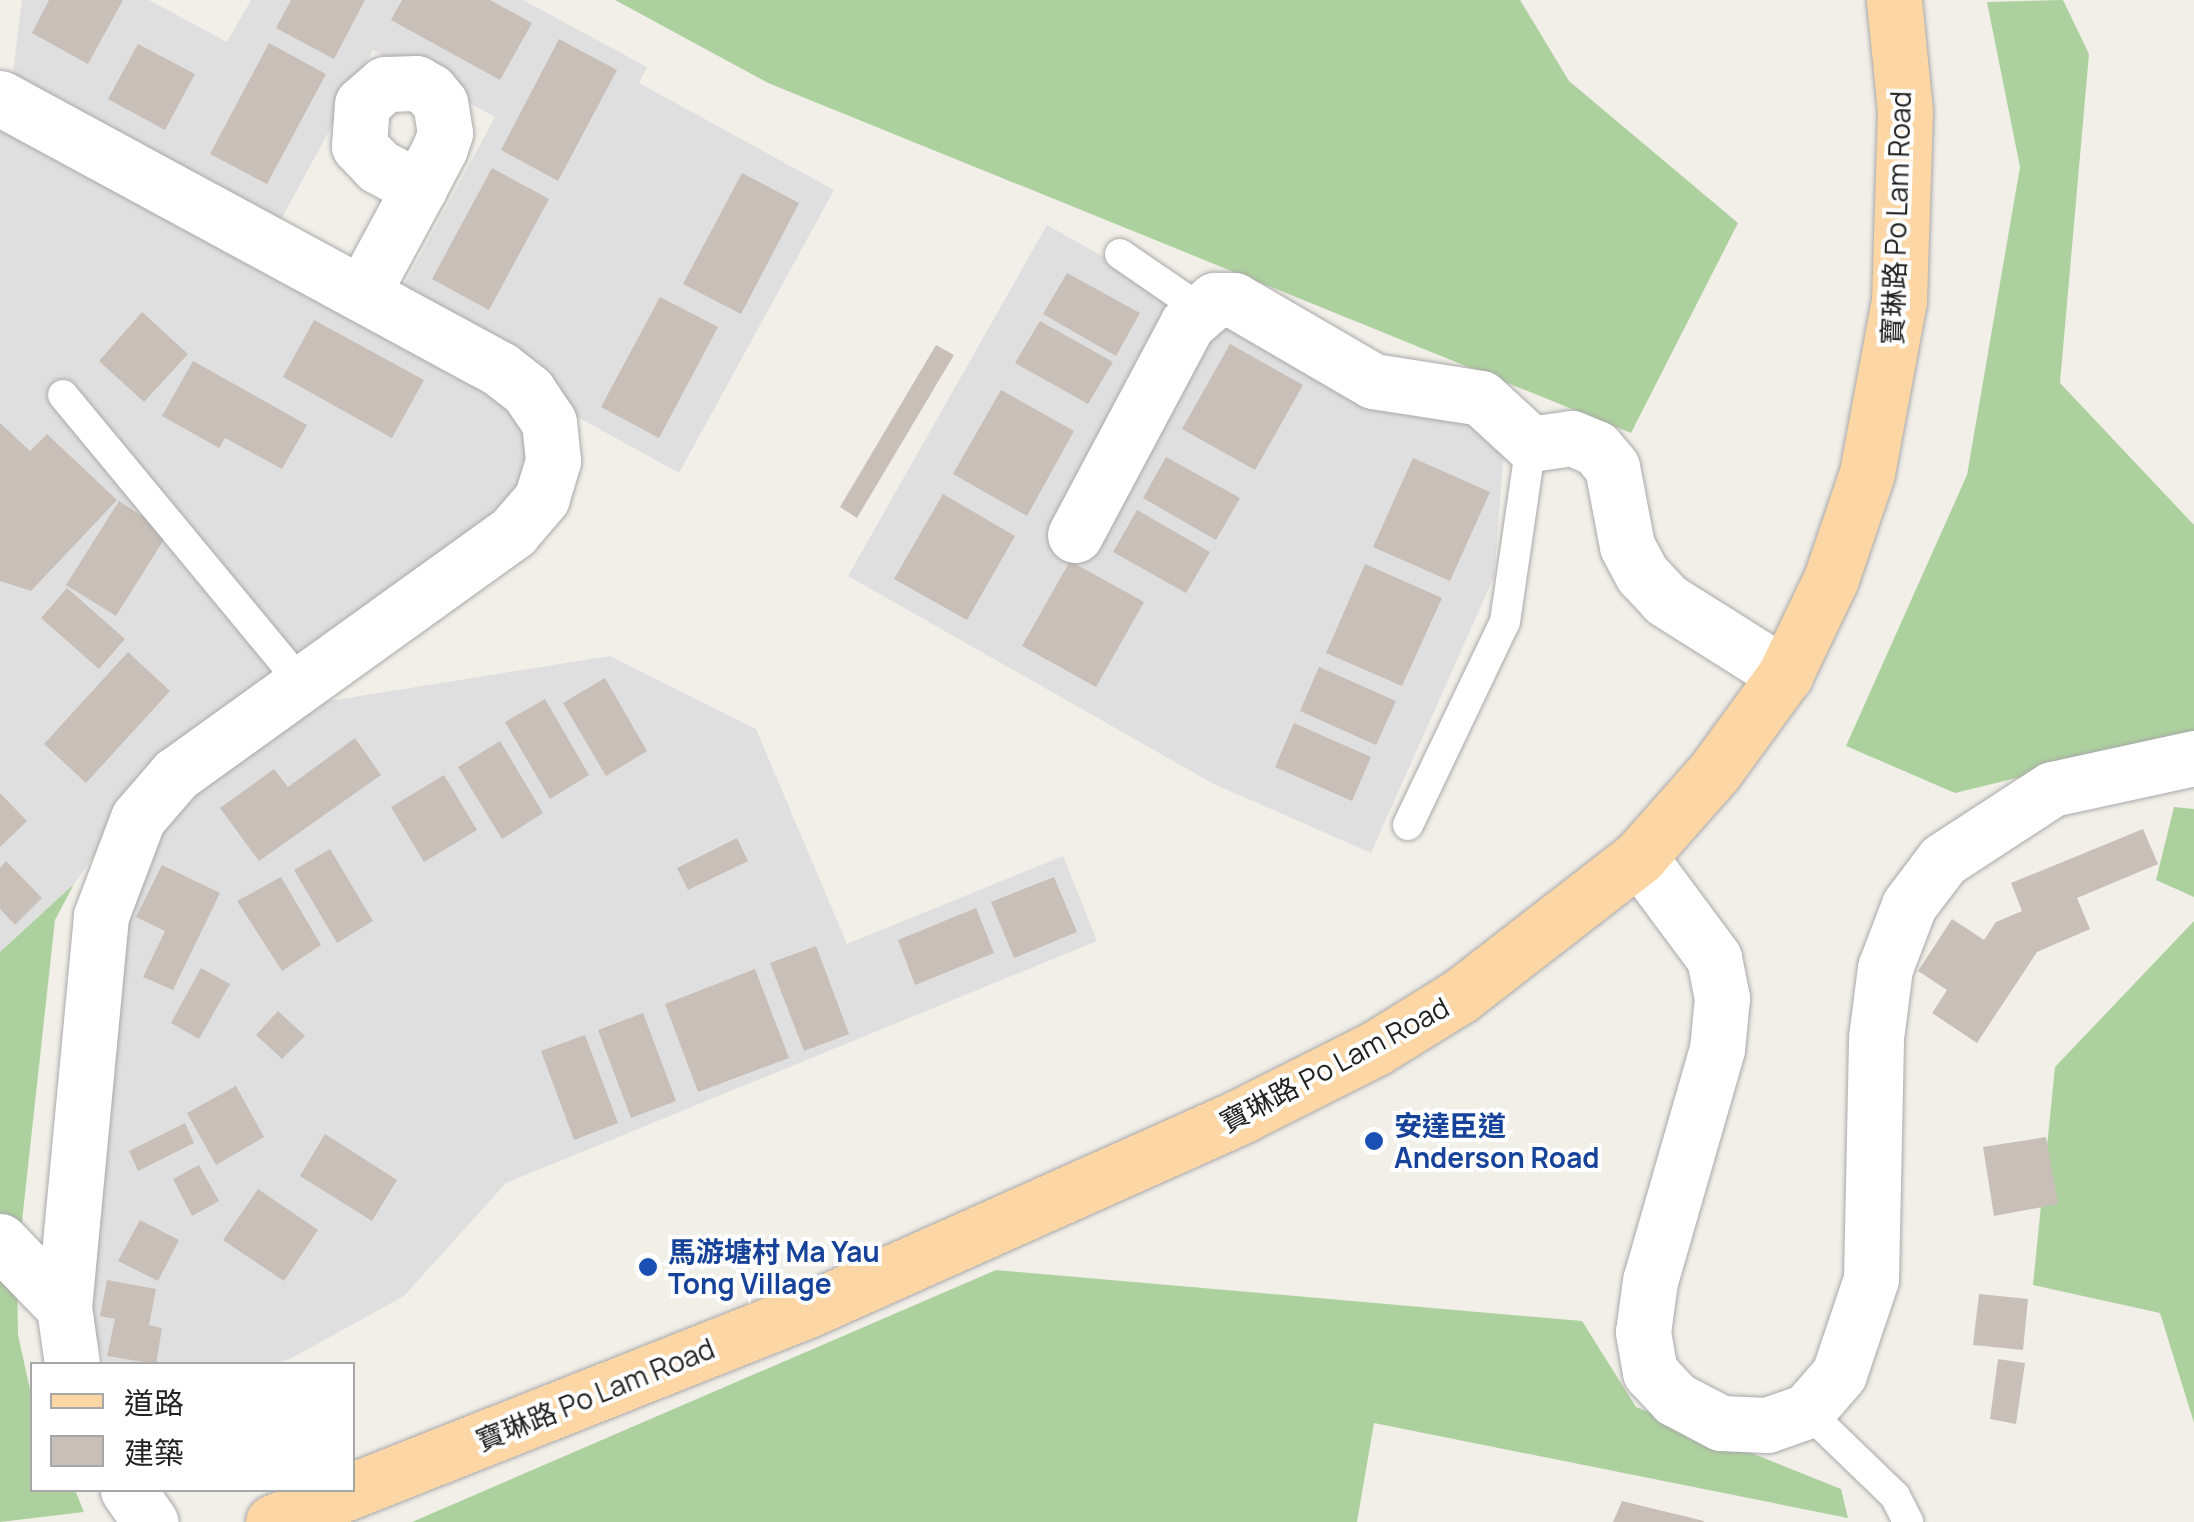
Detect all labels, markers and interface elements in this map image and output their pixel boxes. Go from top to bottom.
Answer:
street label: 寶琳路 Po Lam Road [1875,90,1917,346]
street label: 寶琳路 Po Lam Road [1214,990,1454,1138]
place label: 安達臣道 Anderson Road [1394,1108,1600,1174]
marker: 安達臣道 Anderson Road [1363,1130,1385,1152]
place label: 馬游塘村 Ma Yau Tong Village [668,1234,880,1300]
marker: 馬游塘村 Ma Yau Tong Village [637,1256,659,1278]
street label: 寶琳路 Po Lam Road [471,1331,719,1457]
legend [30,1362,355,1492]
text: 道路 [124,1382,184,1423]
text: 建築 [124,1432,184,1473]

